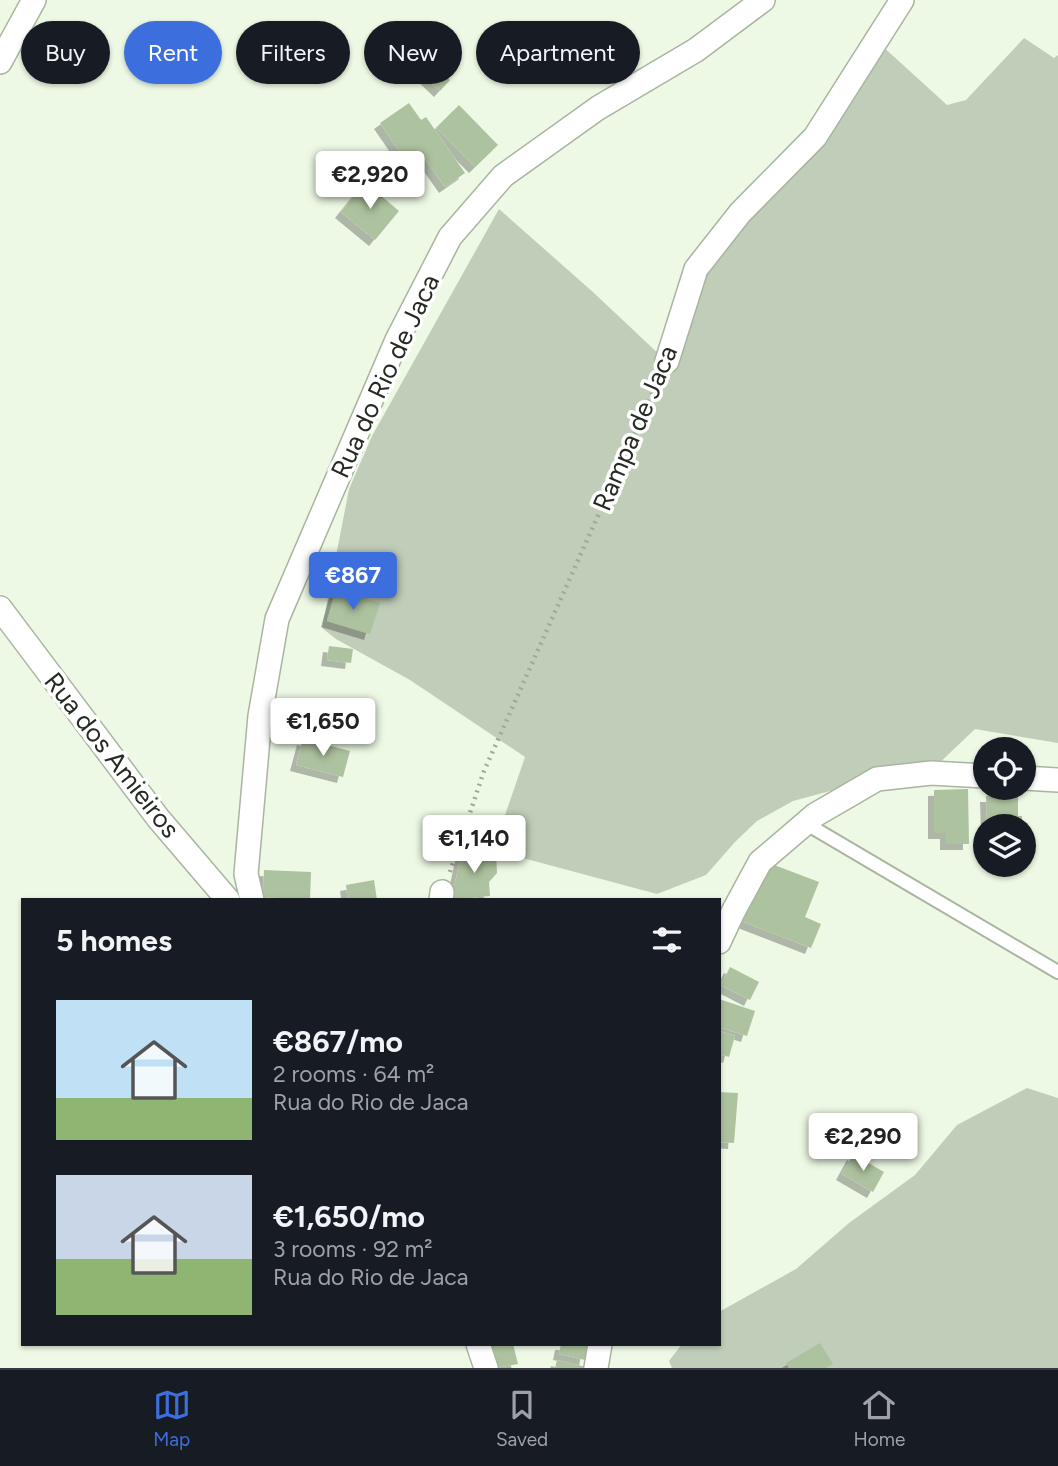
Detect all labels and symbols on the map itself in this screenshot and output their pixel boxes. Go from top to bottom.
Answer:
pin: €2,920 [313,152,427,211]
street label: Rua do Rio de Jaca [324,269,446,483]
street label: Rampa de Jaca [586,340,684,516]
pin: €867 [312,552,394,612]
street label: Rua dos Amieiros [37,666,187,844]
pin: €1,650 [266,698,380,758]
pin: €1,140 [417,816,531,875]
pin: €2,290 [806,1114,920,1173]

